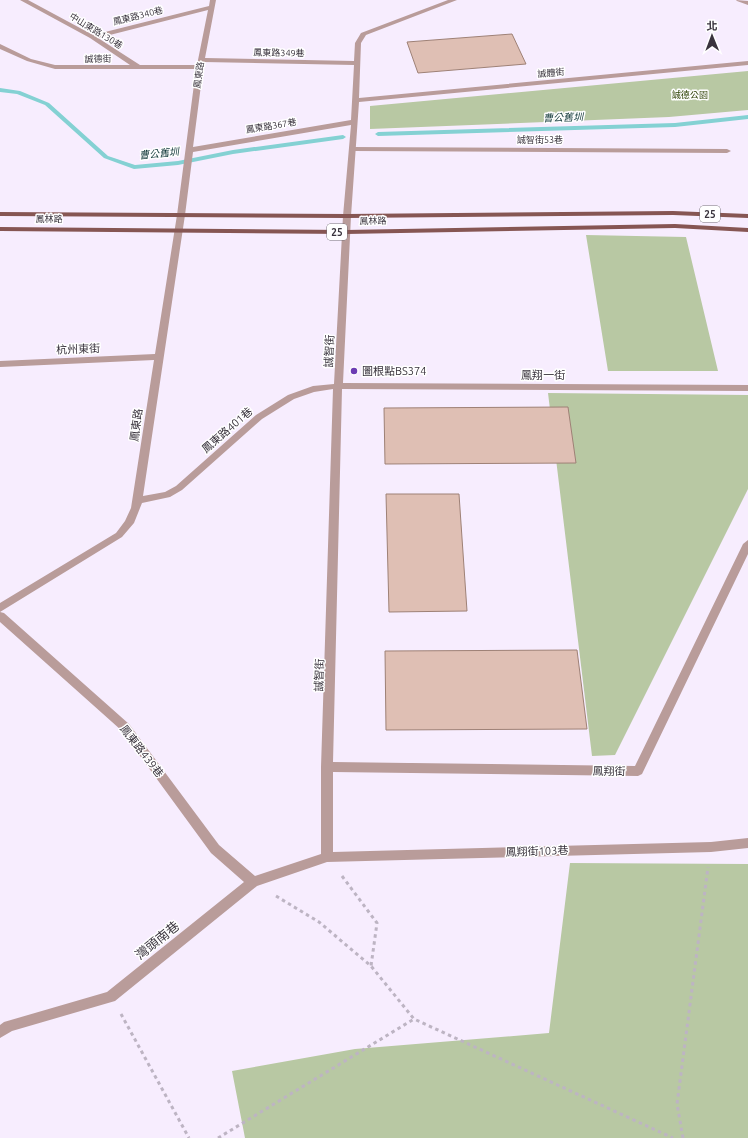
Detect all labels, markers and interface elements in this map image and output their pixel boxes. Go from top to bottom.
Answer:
street label: 鳳東路340巷 [112,5,164,27]
street label: 中山東路130巷 [68,11,124,51]
north arrow [692,16,732,56]
text: 北 [706,20,717,32]
street label: 鳳東路349巷 [253,48,305,58]
street label: 誠德街 [84,53,112,64]
street label: 鳳東路 [192,61,206,89]
street label: 誠體街 [537,67,565,79]
park label: 誠德公園 [672,89,708,100]
water label: 曹公舊圳 [543,111,585,124]
street label: 鳳東路367巷 [245,117,297,135]
street label: 誠智街53巷 [517,135,563,145]
water label: 曹公舊圳 [139,146,182,161]
road number: 25 [700,206,720,222]
street label: 鳳林路 [35,214,63,224]
street label: 鳳林路 [359,216,387,226]
road number: 25 [327,224,347,240]
street label: 誠智街 [322,334,336,368]
street label: 杭州東街 [56,342,100,356]
place label: 圖根點BS374 [362,365,426,377]
marker: 圖根點BS374 [349,366,359,376]
street label: 鳳翔一街 [521,369,565,381]
street label: 鳳東路401巷 [199,405,255,455]
street label: 鳳東路 [128,408,144,442]
street label: 誠智街 [312,658,326,692]
street label: 鳳東路439巷 [118,723,166,779]
street label: 鳳翔街 [592,765,626,777]
street label: 鳳翔街103巷 [505,844,569,858]
street label: 灣頭南巷 [132,918,182,962]

